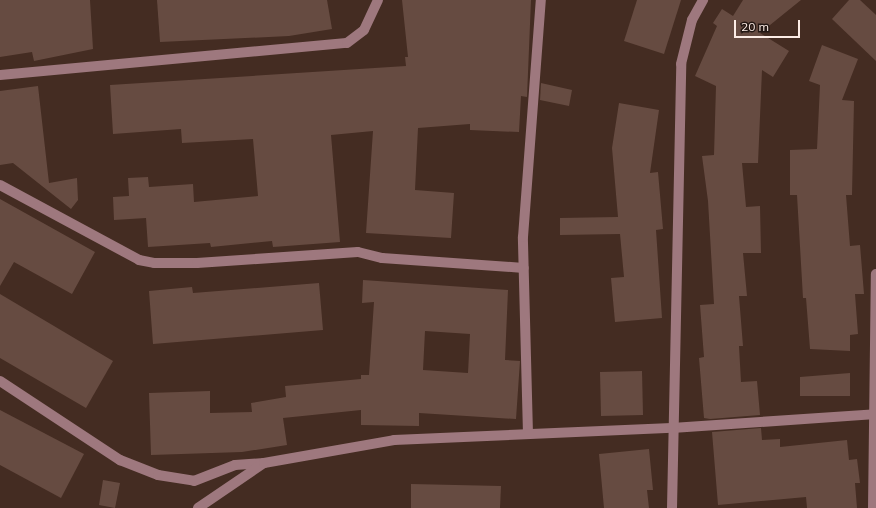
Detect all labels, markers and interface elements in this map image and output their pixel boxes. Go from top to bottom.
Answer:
scale bar [736,12,802,38]
text: 20 m [741,19,769,34]

